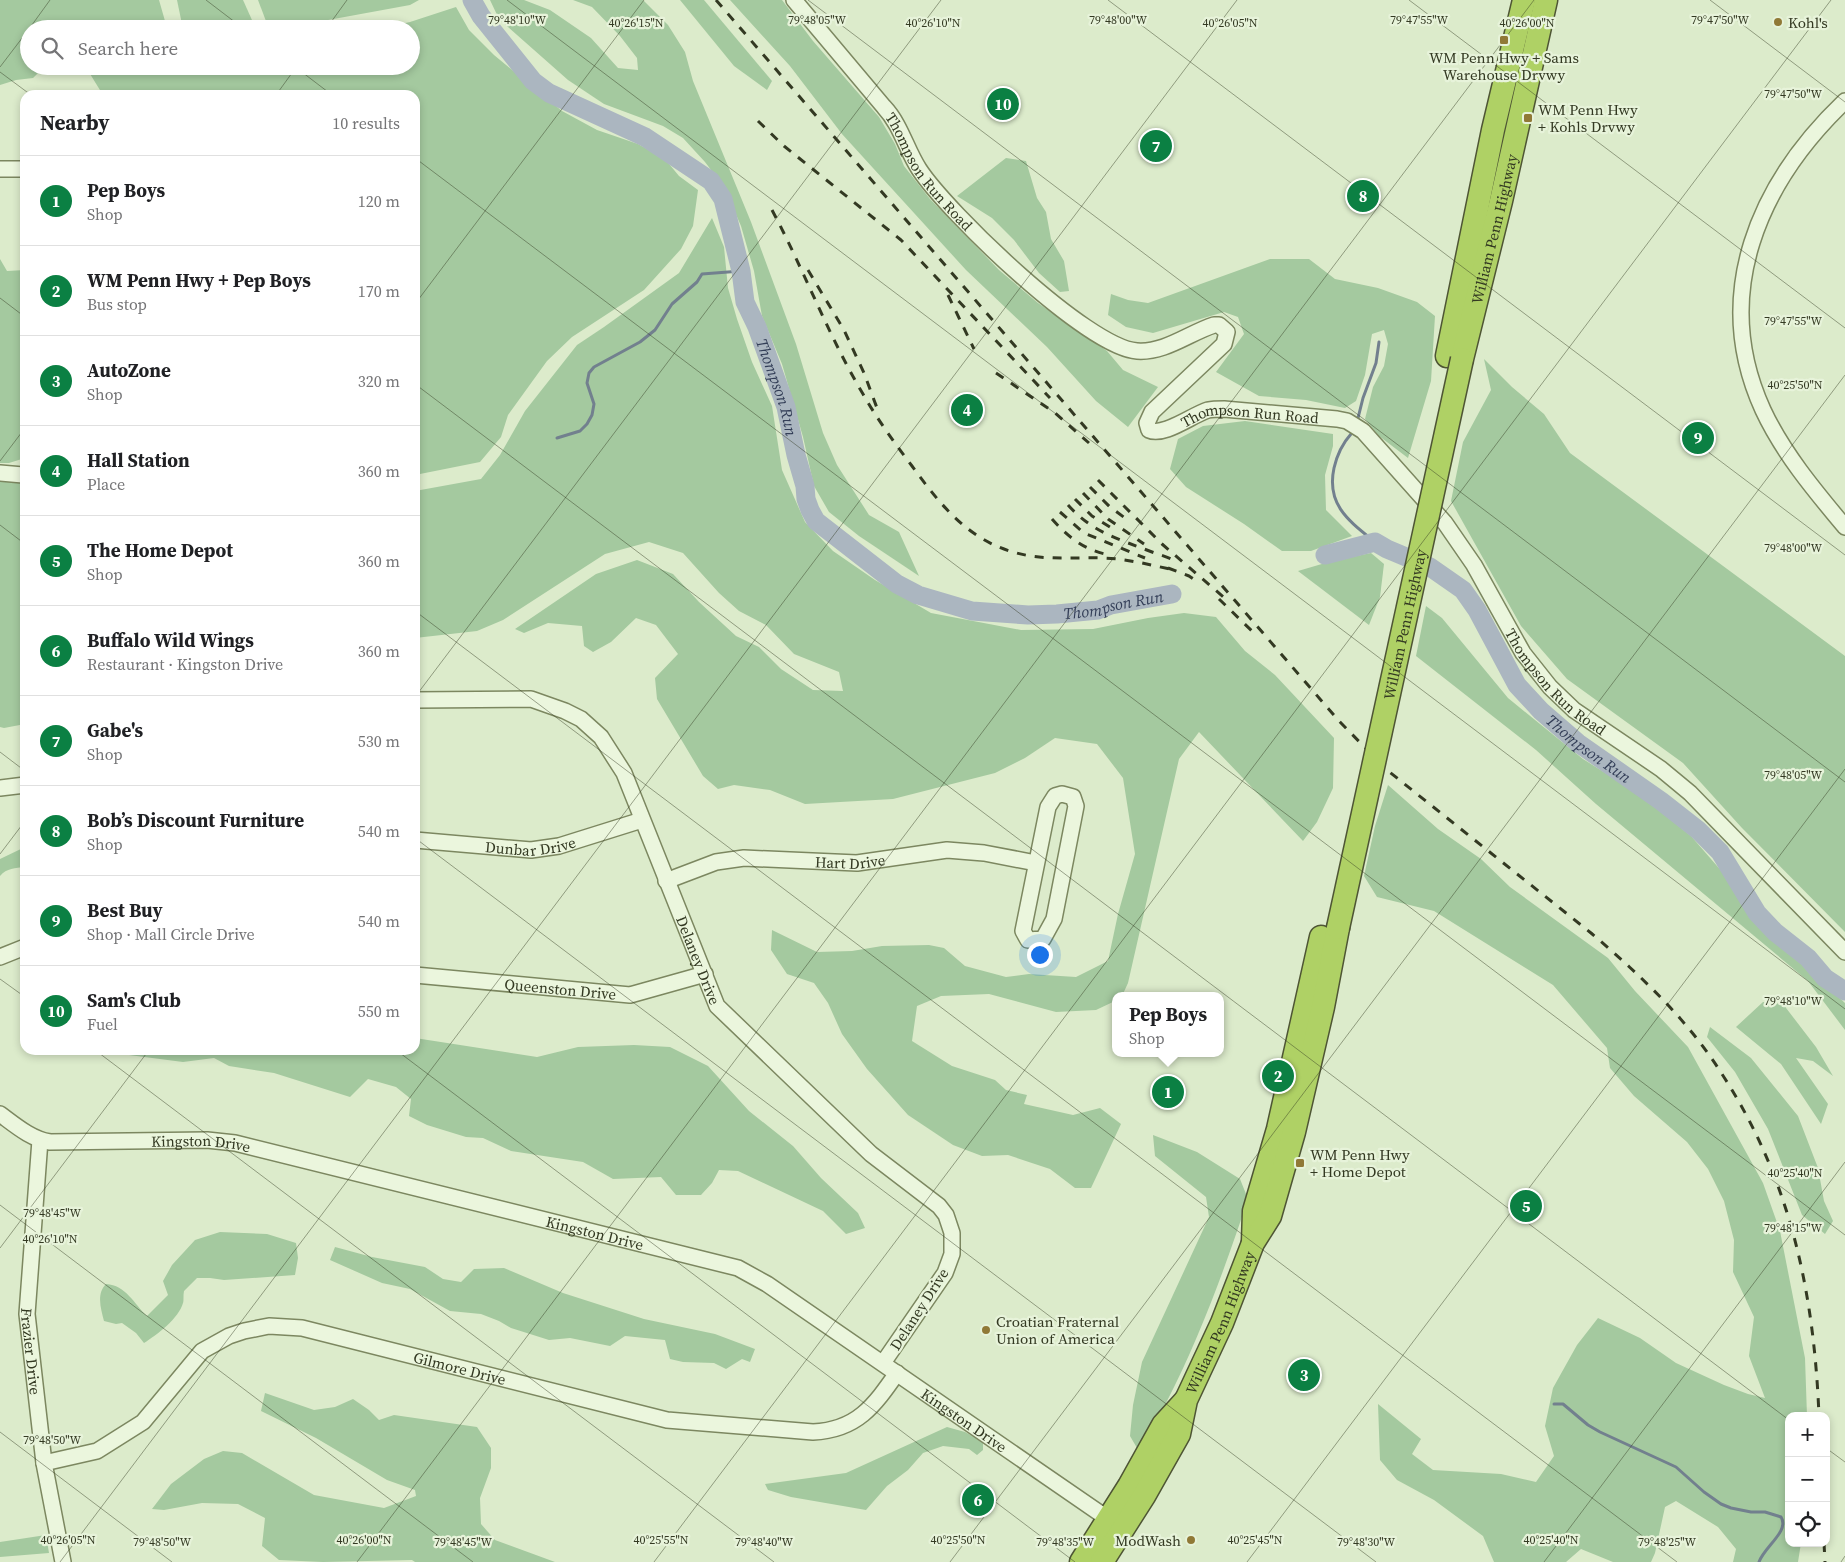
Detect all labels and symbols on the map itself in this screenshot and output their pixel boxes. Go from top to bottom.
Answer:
text: 79°48'10"W [488,12,546,28]
text: 79°48'05"W [788,12,846,28]
text: 79°48'00"W [1089,12,1147,28]
text: 79°47'55"W [1390,12,1448,28]
text: 79°47'50"W [1691,12,1749,28]
place label: Kohl's [1788,12,1828,33]
text: 40°26'15"N [608,15,664,31]
text: 40°26'10"N [905,15,961,31]
text: 40°26'05"N [1202,15,1258,31]
text: 40°26'00"N [1499,15,1555,31]
marker: Kohl's [1772,16,1784,28]
marker: WM Penn Hwy + Sams Warehouse Drvwy [1498,34,1510,46]
place label: WM Penn Hwy + Sams Warehouse Drvwy [1429,47,1579,85]
pin: 10 [987,85,1019,123]
text: 79°47'50"W [1764,86,1822,102]
place label: WM Penn Hwy + Kohls Drvwy [1538,99,1638,137]
street label: Thompson Run Road [881,108,978,235]
marker: WM Penn Hwy + Kohls Drvwy [1522,112,1534,124]
pin: 7 [1140,127,1172,165]
street label: William Penn Highway [1466,152,1522,306]
pin: 8 [1347,177,1379,215]
text: 79°47'55"W [1764,313,1822,329]
water label: Thompson Run [751,335,803,438]
text: 40°25'50"N [1767,377,1823,393]
pin: 4 [951,391,983,429]
street label: Thompson Run Road [1177,398,1320,432]
pin: 9 [1682,419,1714,457]
text: 79°48'00"W [1764,540,1822,556]
street label: William Penn Highway [1378,547,1431,701]
water label: Thompson Run [1062,585,1165,624]
street label: Thompson Run Road [1501,624,1611,740]
water label: Thompson Run [1541,709,1636,788]
text: 79°48'05"W [1764,767,1822,783]
street label: Dunbar Drive [484,831,578,861]
street label: Hart Drive [815,849,887,874]
street label: Delaney Drive [671,913,726,1008]
your location [1027,942,1053,968]
street label: Queenston Drive [504,973,617,1004]
text: 79°48'10"W [1764,993,1822,1009]
pin: 2 [1262,1057,1294,1095]
pin: 1 [1152,1073,1184,1111]
street label: Kingston Drive [151,1129,253,1157]
place label: WM Penn Hwy + Home Depot [1310,1144,1410,1182]
marker: WM Penn Hwy + Home Depot [1294,1157,1306,1169]
text: 40°25'40"N [1767,1165,1823,1181]
pin: 5 [1510,1187,1542,1225]
text: 79°48'45"W [23,1205,81,1221]
street label: Kingston Drive [544,1210,646,1255]
text: 79°48'15"W [1764,1220,1822,1236]
text: 40°26'10"N [22,1231,78,1247]
street label: William Penn Highway [1180,1247,1260,1397]
street label: Delaney Drive [885,1264,954,1354]
street label: Frazier Drive [16,1307,47,1396]
place label: Croatian Fraternal Union of America [996,1311,1120,1349]
marker: Croatian Fraternal Union of America [980,1324,992,1336]
street label: Gilmore Drive [411,1346,509,1390]
pin: 3 [1288,1356,1320,1394]
street label: Kingston Drive [917,1383,1012,1457]
text: 79°48'50"W [23,1432,81,1448]
pin: 6 [962,1481,994,1519]
place label: ModWash [1115,1530,1181,1551]
text: 40°26'05"N [40,1532,96,1548]
text: 40°26'00"N [336,1532,392,1548]
text: 40°25'55"N [633,1532,689,1548]
text: 40°25'50"N [930,1532,986,1548]
text: 40°25'45"N [1227,1532,1283,1548]
text: 40°25'40"N [1523,1532,1579,1548]
text: 79°48'50"W [133,1534,191,1550]
text: 79°48'45"W [434,1534,492,1550]
text: 79°48'40"W [735,1534,793,1550]
text: 79°48'35"W [1036,1534,1094,1550]
marker: ModWash [1185,1534,1197,1546]
text: 79°48'30"W [1337,1534,1395,1550]
text: 79°48'25"W [1638,1534,1696,1550]

